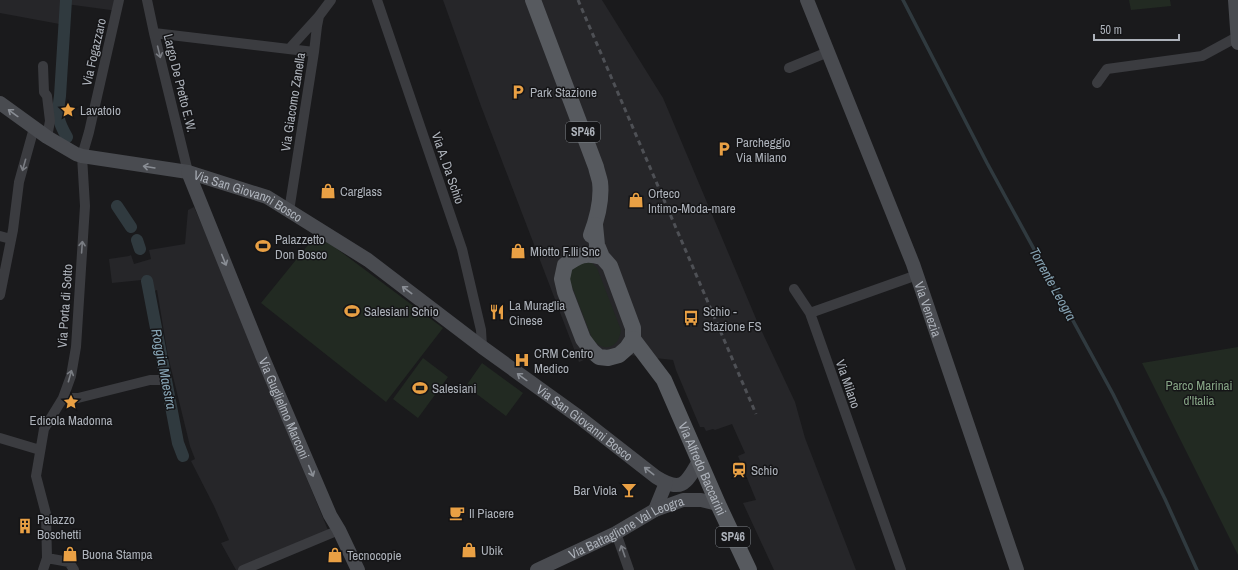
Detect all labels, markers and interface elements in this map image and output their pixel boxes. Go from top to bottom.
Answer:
scale bar [1094,16,1179,42]
street label: Via Fogazzaro [78,17,110,87]
text: 50 m [1100,22,1122,38]
street label: Largo De Pretto E.W. [160,32,200,134]
one-way arrow [155,45,163,58]
street label: Via Giacomo Zanella [277,51,309,153]
parking icon: Park Stazione [509,83,527,101]
place label: Park Stazione [530,84,597,101]
place icon: Lavatoio [59,101,77,119]
place label: Lavatoio [80,102,121,119]
one-way arrow [8,109,19,117]
road number: SP46 [566,122,600,142]
street label: Via A. Da Schio [428,130,468,206]
place label: Parcheggio Via Milano [736,134,791,166]
parking icon: Parcheggio Via Milano [715,140,733,158]
one-way arrow [19,158,27,171]
one-way arrow [143,162,156,170]
street label: Via San Giovanni Bosco [192,166,306,226]
shop icon: Carglass [319,182,337,200]
place label: Carglass [340,183,382,200]
place label: Orteco Intimo-Moda-mare [648,185,736,217]
shop icon: Orteco Intimo-Moda-mare [627,191,645,209]
place label: Palazzetto Don Bosco [275,231,327,263]
sports icon: Palazzetto Don Bosco [254,237,272,255]
one-way arrow [79,241,86,254]
shop icon: Miotto F.lli Snc [509,242,527,260]
place label: Miotto F.lli Snc [530,243,600,260]
water label: Torrente Leogra [1026,244,1080,324]
one-way arrow [220,254,228,266]
street label: Via Porta di Sotto [54,263,76,348]
street label: Via Venezia [911,279,946,339]
one-way arrow [402,286,413,294]
place label: La Muraglia Cinese [509,297,565,329]
sports icon: Salesiani Schio [343,302,361,320]
place label: Salesiani Schio [364,303,439,320]
restaurant icon: La Muraglia Cinese [488,303,506,321]
place label: Schio - Stazione FS [703,303,762,335]
bus stop icon: Schio - Stazione FS [682,309,700,327]
water label: Roggia Maestra [147,327,181,411]
place label: CRM Centro Medico [534,345,593,377]
hospital icon: CRM Centro Medico [513,351,531,369]
street label: Via Guglielmo Marconi [255,355,314,462]
street label: Via Milano [832,357,864,411]
one-way arrow [67,370,75,383]
one-way arrow [516,373,527,381]
park label: Parco Marinai d'Italia [1166,377,1233,409]
sports icon: Salesiani [411,379,429,397]
place label: Salesiani [432,380,476,397]
street label: Via San Giovanni Bosco [533,381,637,465]
place icon: Edicola Madonna [62,393,80,411]
place label: Edicola Madonna [30,412,113,429]
street label: Via Alfredo Baccarini [675,419,731,518]
station icon: Schio [730,461,748,479]
place label: Schio [751,462,778,479]
one-way arrow [308,464,316,476]
one-way arrow [643,467,654,475]
bar icon: Bar Viola [620,481,638,499]
place label: Bar Viola [573,482,617,499]
street label: Via Battaglione Val Leogra [566,492,686,563]
cafe icon: Il Piacere [448,504,466,522]
place label: Il Piacere [469,505,514,522]
place label: Palazzo Boschetti [37,511,81,543]
building icon: Palazzo Boschetti [16,517,34,535]
road number: SP46 [716,527,750,547]
shop icon: Ubik [460,541,478,559]
place label: Ubik [481,542,504,559]
shop icon: Buona Stampa [61,545,79,563]
place label: Buona Stampa [82,546,153,563]
shop icon: Tecnocopie [326,546,344,564]
one-way arrow [618,546,626,558]
place label: Tecnocopie [347,547,402,564]

